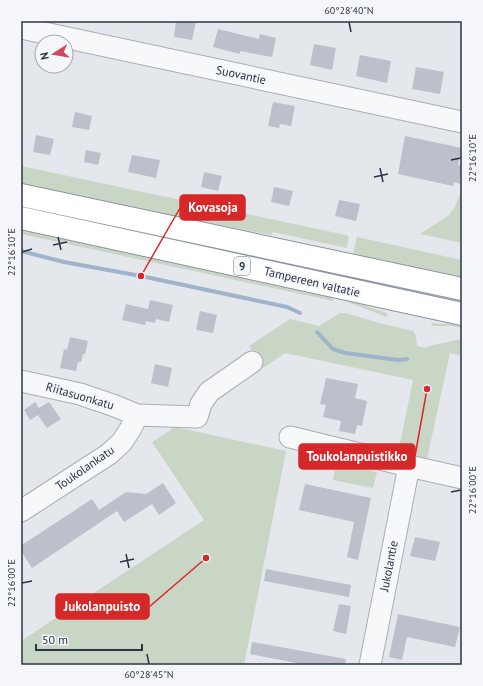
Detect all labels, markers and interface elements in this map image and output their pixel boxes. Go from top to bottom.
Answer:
text: 60°28'40"N [324,4,374,17]
north arrow [34,34,74,74]
text: N [37,51,52,61]
street label: Suovantie [215,62,268,87]
text: 22°16'10"E [466,134,479,182]
callout: Kovasoja [180,195,245,220]
text: Kovasoja [188,199,238,216]
text: 22°16'10"E [5,228,18,276]
road number: 9 [234,257,250,275]
street label: Tampereen valtatie [263,263,362,300]
street label: Riitasuonkatu [44,379,116,412]
street label: Toukolankatu [52,442,117,493]
callout: Toukolanpuistikko [299,444,415,469]
text: Toukolanpuistikko [307,448,407,465]
text: 22°16'00"E [466,466,479,514]
street label: Jukolantie [376,539,401,594]
text: 22°16'00"E [5,559,18,607]
callout: Jukolanpuisto [56,594,149,619]
text: Jukolanpuisto [63,598,140,615]
scale bar [36,626,142,652]
text: 50 m [42,632,68,647]
text: 60°28'45"N [124,668,174,681]

